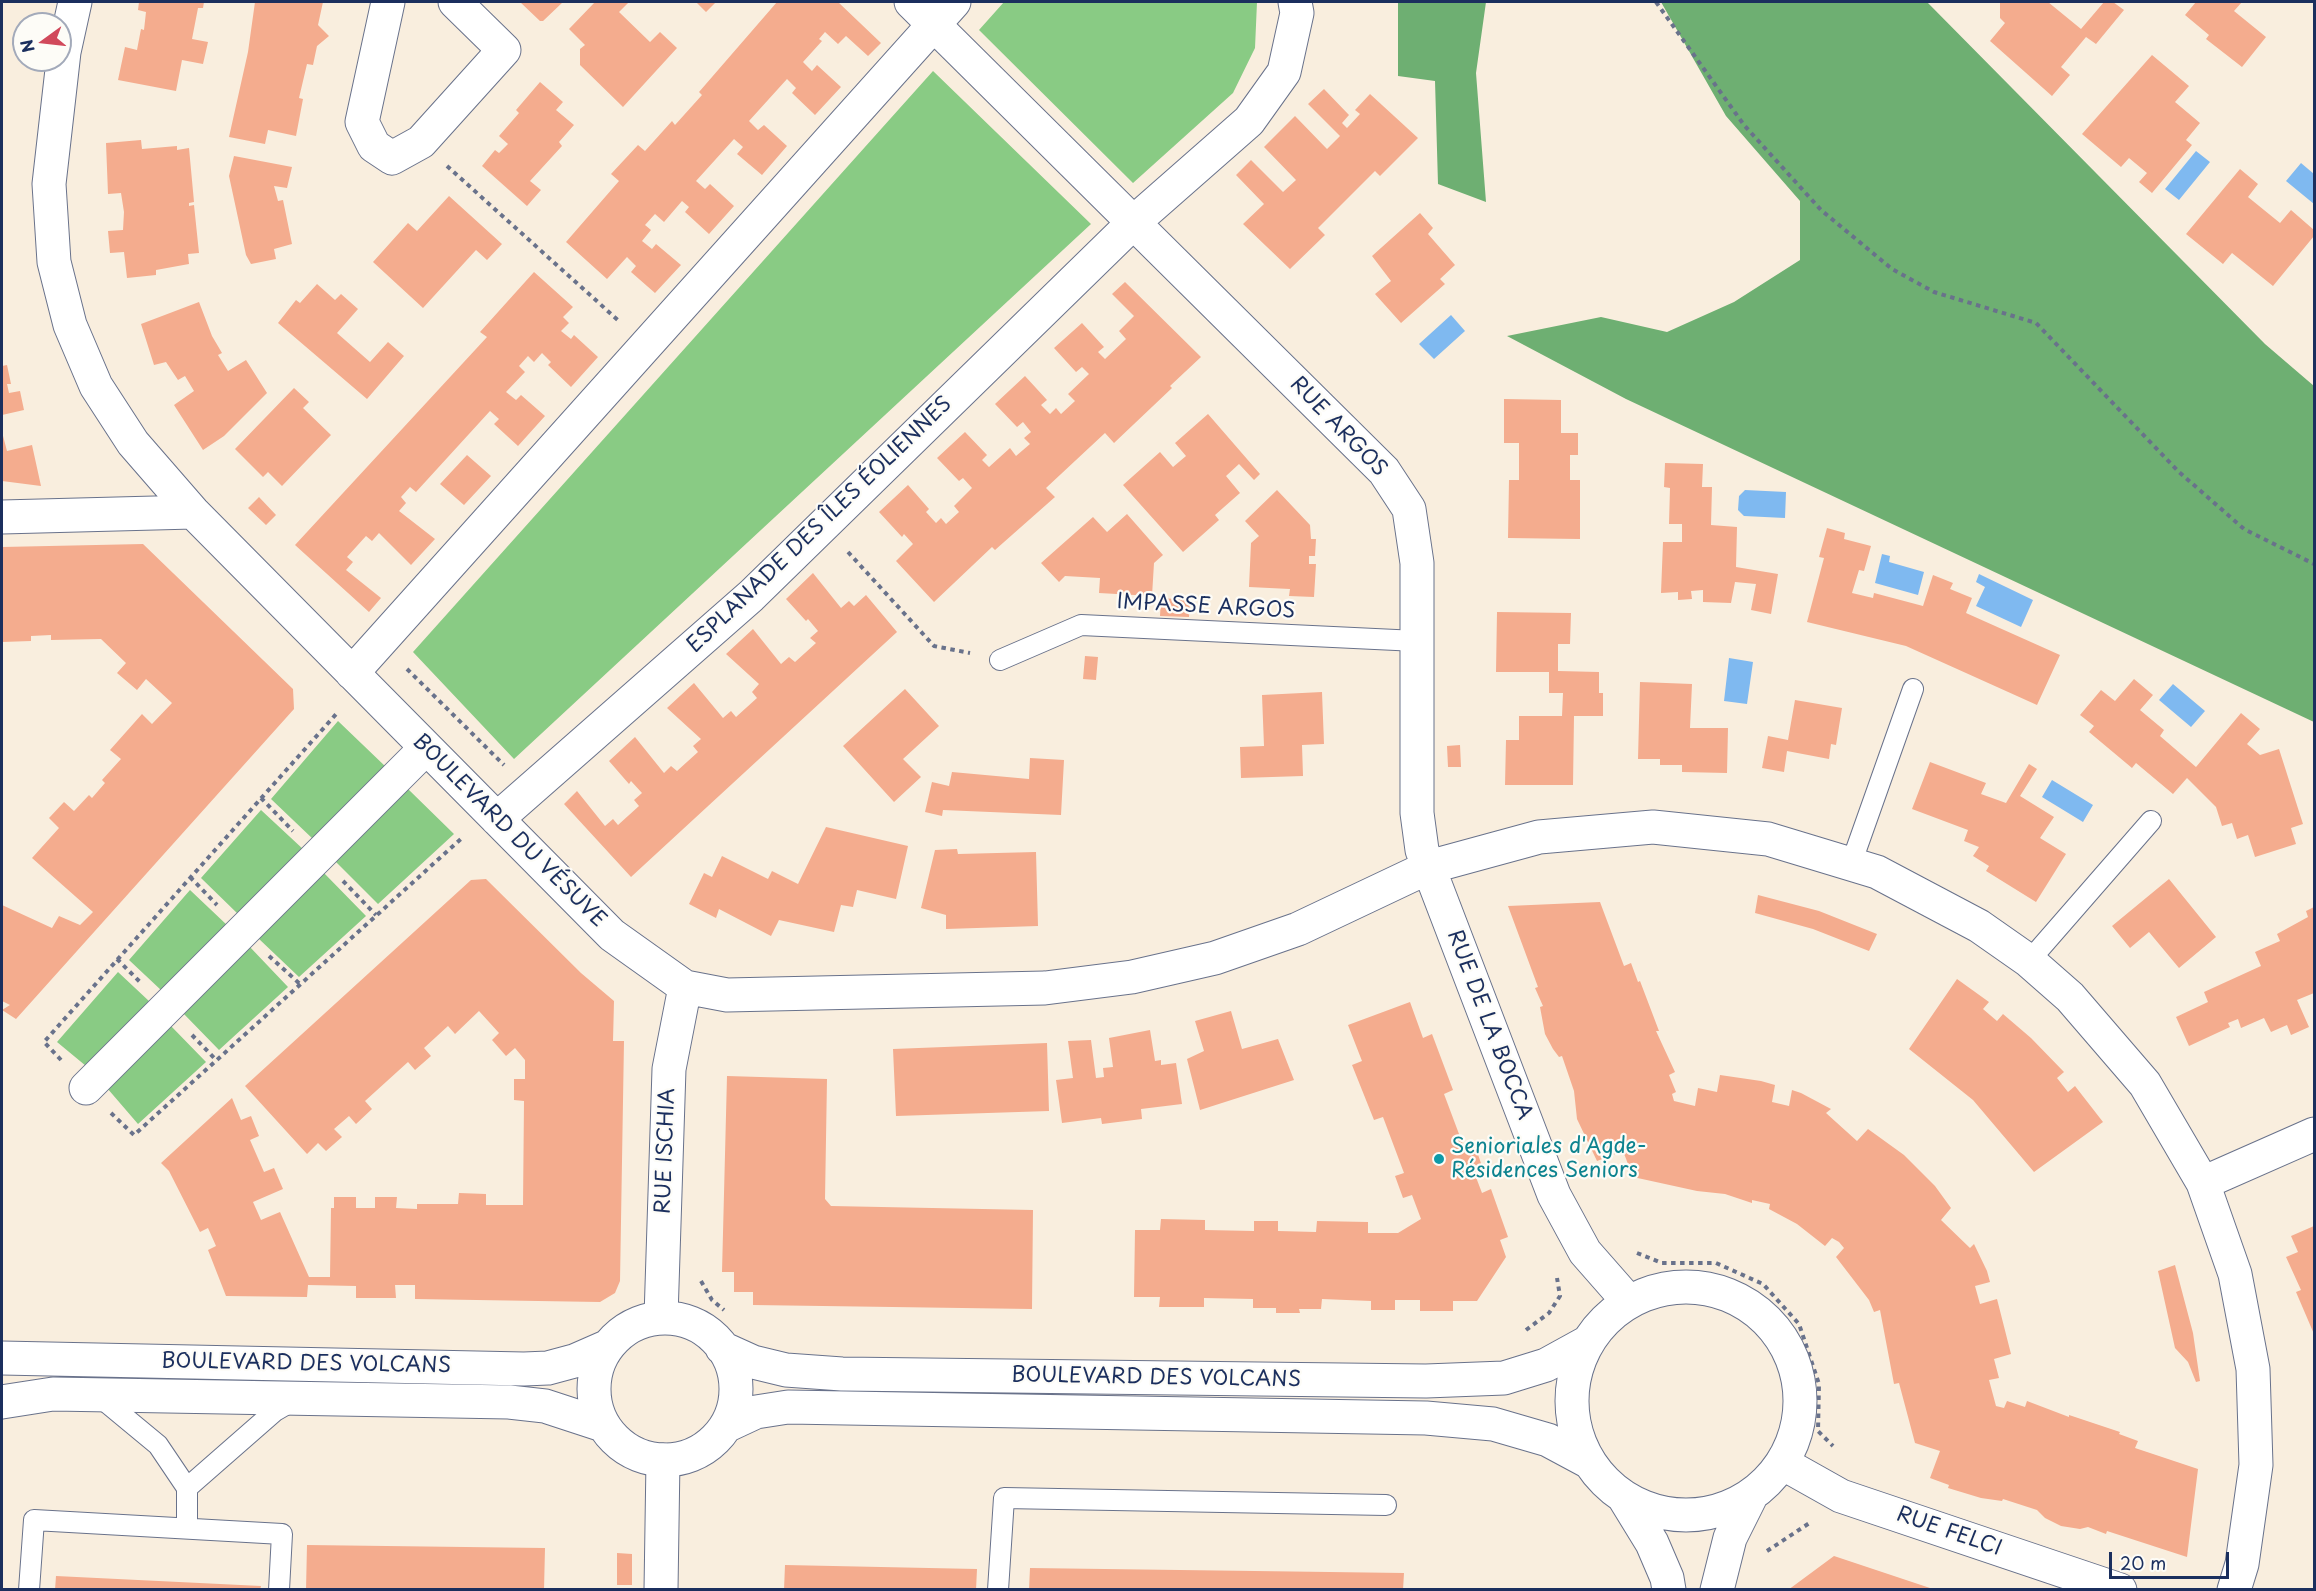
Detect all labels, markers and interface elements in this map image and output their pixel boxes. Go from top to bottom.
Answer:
north arrow [12,12,72,72]
text: N [13,37,40,55]
street label: RUE ARGOS [1284,372,1392,482]
street label: ESPLANADE DES ÎLES ÉOLIENNES [682,391,958,659]
street label: IMPASSE ARGOS [1116,590,1296,624]
street label: BOULEVARD DU VÉSUVE [407,729,611,933]
street label: RUE DE LA BOCCA [1441,927,1537,1123]
street label: RUE ISCHIA [651,1088,681,1214]
place label: Senioriales d'Agde- Résidences Seniors [1451,1134,1647,1184]
marker: Senioriales d'Agde- Résidences Seniors [1432,1152,1446,1166]
street label: BOULEVARD DES VOLCANS [161,1349,451,1379]
street label: BOULEVARD DES VOLCANS [1011,1363,1301,1393]
street label: RUE FELCI [1893,1502,2005,1562]
scale bar [2112,1540,2232,1578]
text: 20 m [2120,1549,2166,1576]

